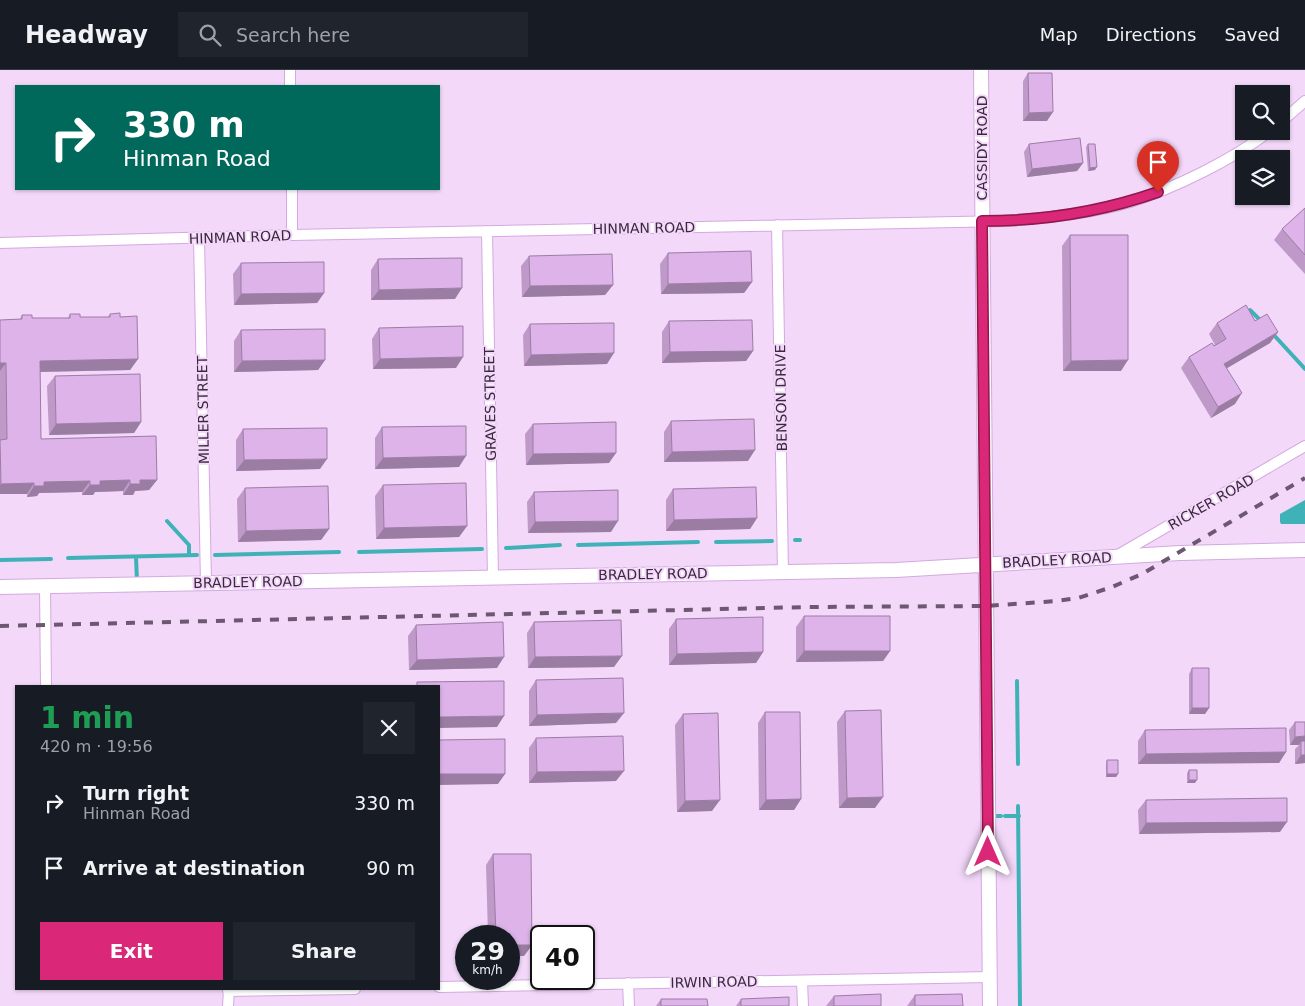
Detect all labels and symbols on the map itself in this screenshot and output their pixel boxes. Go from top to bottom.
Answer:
street label: CASSIDY ROAD [974,95,990,201]
pin [1137,141,1179,192]
street label: HINMAN ROAD [593,219,695,237]
street label: HINMAN ROAD [188,227,292,247]
street label: BENSON DRIVE [772,344,790,452]
street label: GRAVES STREET [481,346,499,461]
street label: MILLER STREET [194,355,212,464]
street label: RICKER ROAD [1165,471,1257,533]
street label: BRADLEY ROAD [1002,549,1112,571]
street label: BRADLEY ROAD [598,565,708,583]
street label: BRADLEY ROAD [193,573,303,591]
position arrow [961,825,1013,877]
speed limit sign: 40 [530,925,595,990]
street label: IRWIN ROAD [670,973,758,991]

